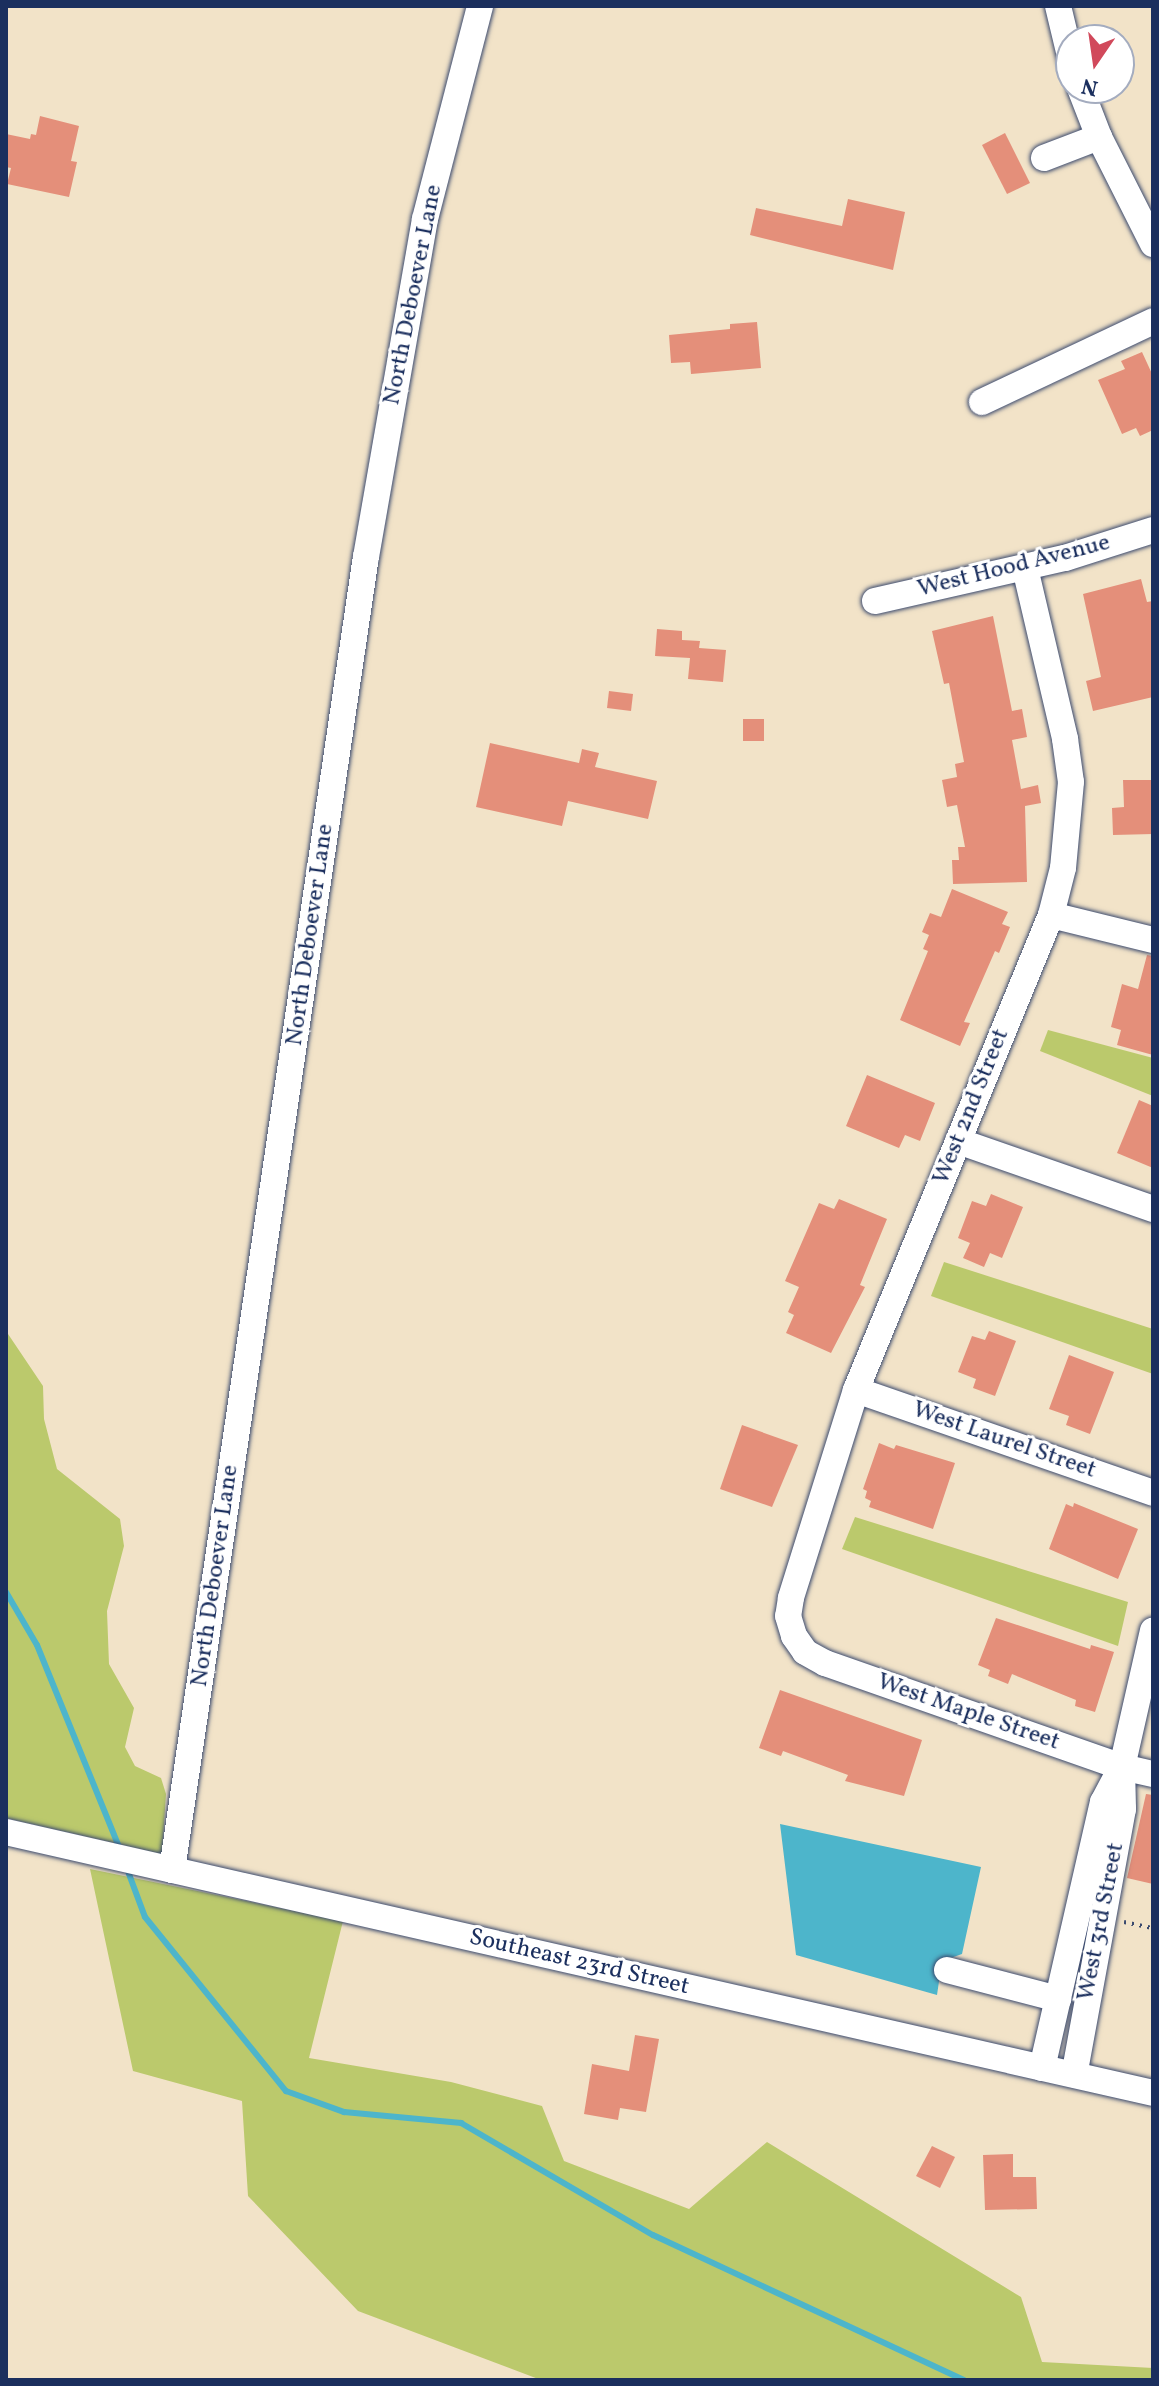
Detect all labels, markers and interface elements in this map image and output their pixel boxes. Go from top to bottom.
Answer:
north arrow [1055,24,1135,104]
text: N [1079,69,1101,103]
street label: North Deboever Lane [379,182,449,408]
street label: West Hood Avenue [915,529,1113,605]
street label: North Deboever Lane [281,822,341,1048]
street label: West 2nd Street [928,1025,1016,1189]
street label: West Laurel Street [908,1396,1100,1486]
street label: North Deboever Lane [186,1463,246,1689]
street label: West Maple Street [873,1668,1063,1758]
street label: West 3rd Street [1073,1840,1131,2004]
street label: Southeast 23rd Street [466,1924,692,2002]

